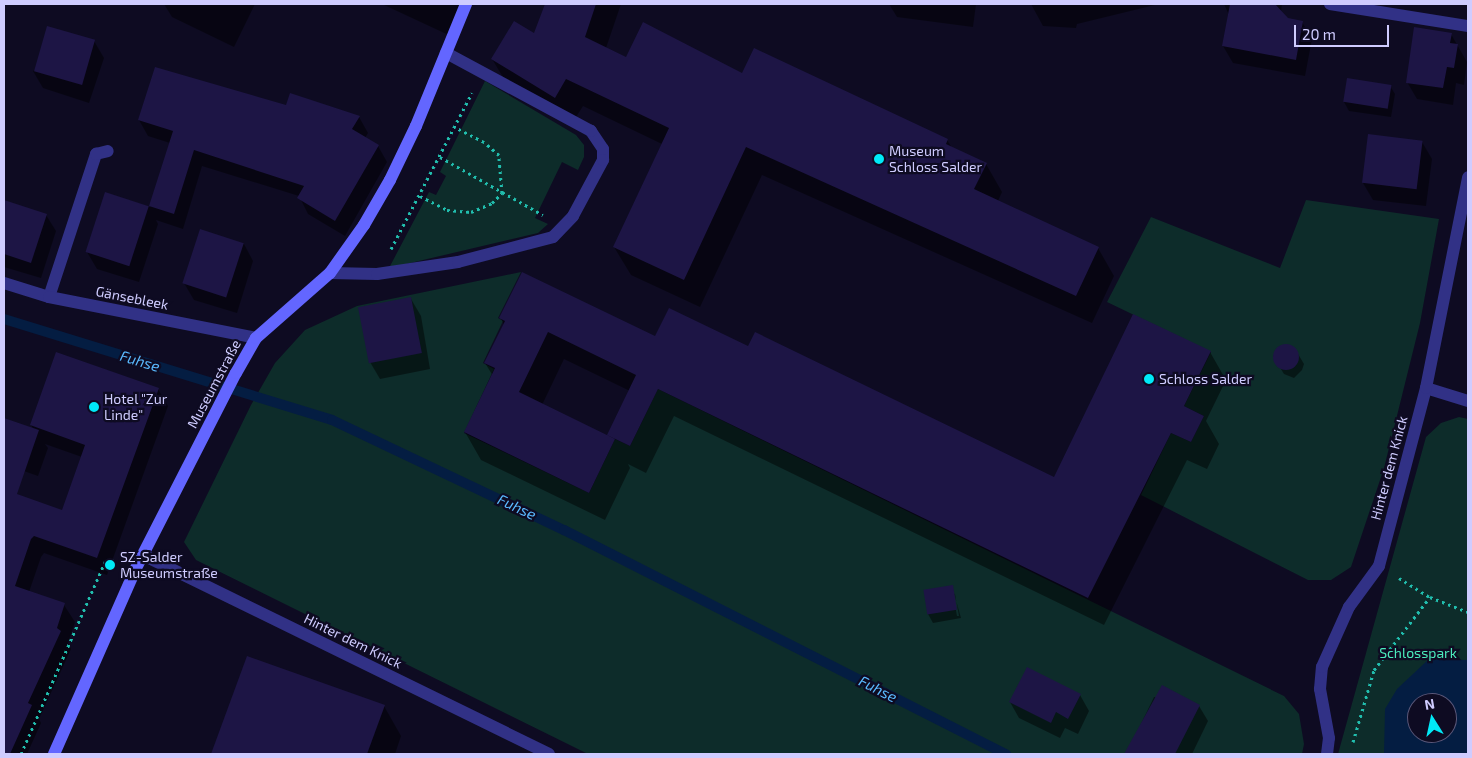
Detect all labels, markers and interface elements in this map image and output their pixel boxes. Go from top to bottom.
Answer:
scale bar [1297,15,1392,47]
text: 20 m [1302,25,1336,43]
place label: Museum Schloss Salder [889,143,982,176]
marker: Museum Schloss Salder [873,153,885,165]
street label: Gänsebleek [94,283,170,313]
street label: Museumstraße [184,337,244,431]
water label: Fuhse [118,346,162,376]
place label: Schloss Salder [1159,371,1252,387]
marker: Schloss Salder [1143,373,1155,385]
place label: Hotel "Zur Linde" [104,391,168,424]
marker: Hotel "Zur Linde" [88,401,100,413]
street label: Hinter dem Knick [1367,414,1411,522]
water label: Fuhse [495,490,539,524]
place label: SZ-Salder Museumstraße [120,549,218,582]
marker: SZ-Salder Museumstraße [104,559,116,571]
street label: Hinter dem Knick [301,610,405,672]
park label: Schlosspark [1379,645,1457,661]
water label: Fuhse [856,672,900,706]
north arrow [1407,693,1457,743]
text: N [1423,694,1436,713]

